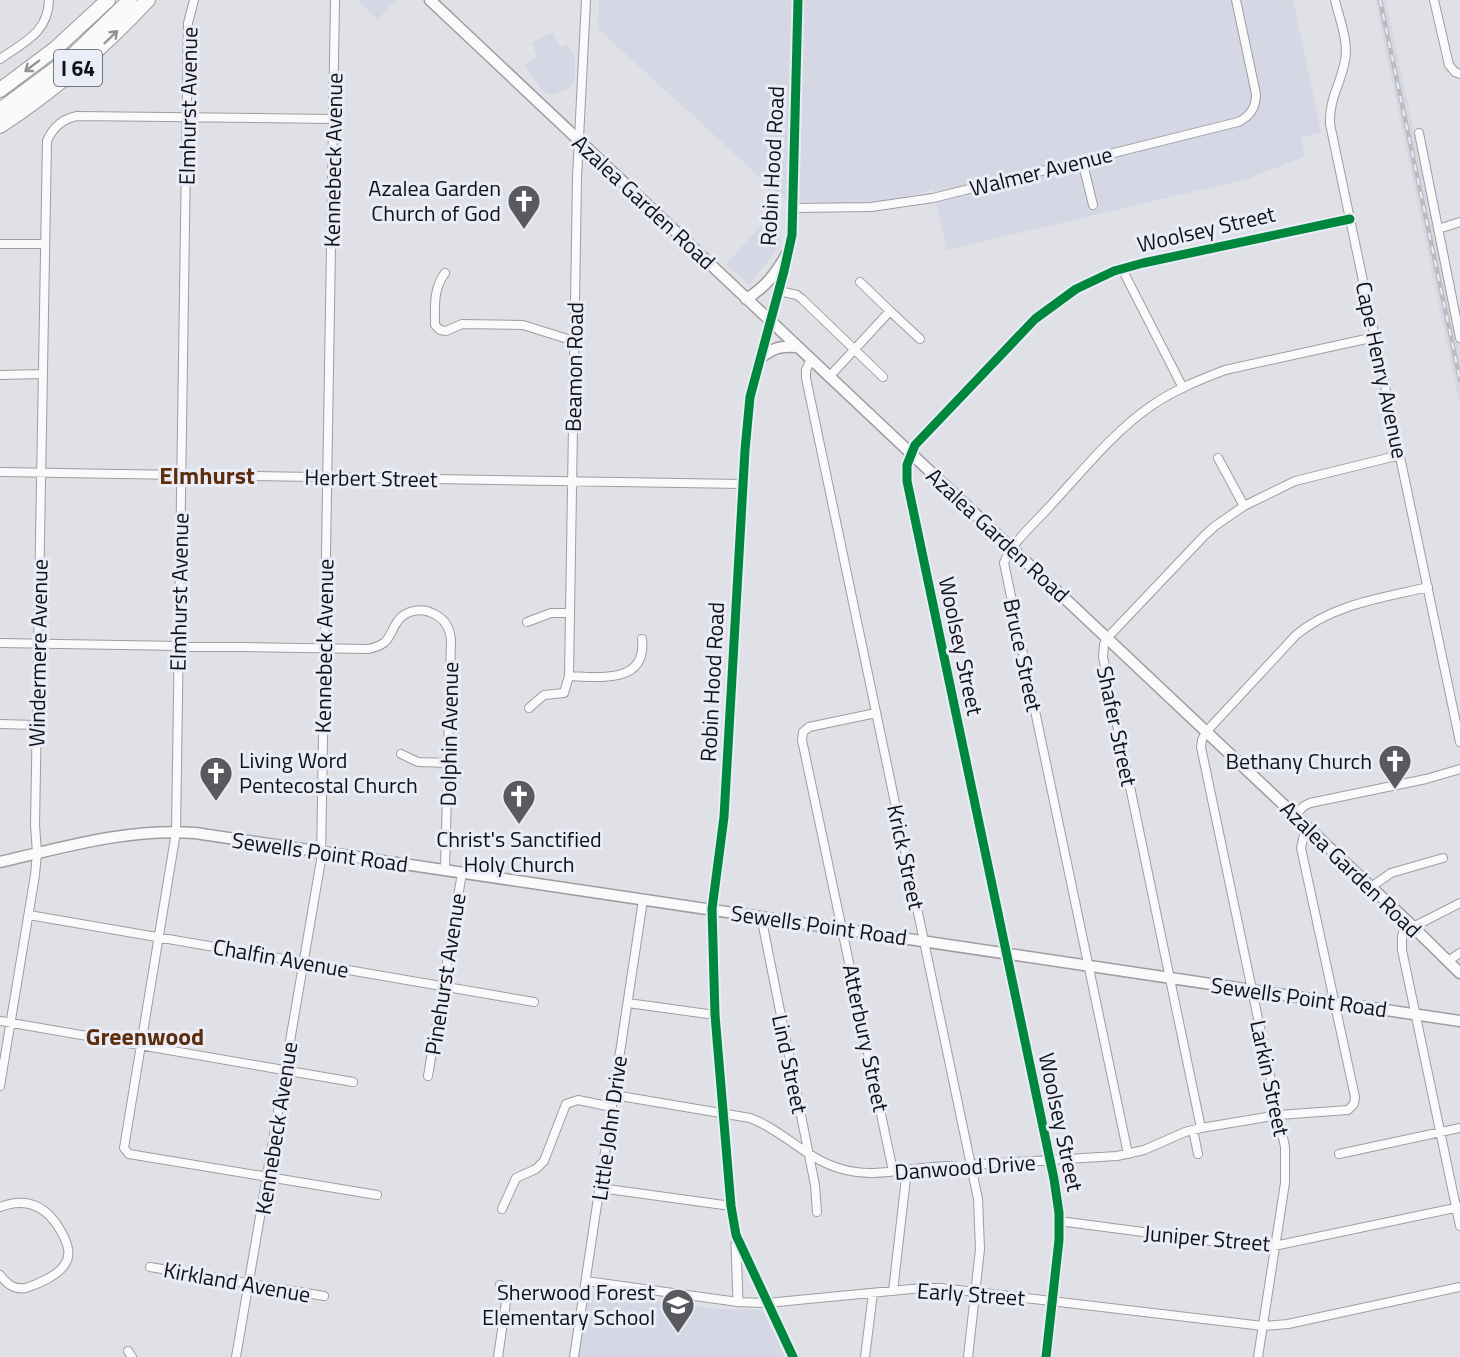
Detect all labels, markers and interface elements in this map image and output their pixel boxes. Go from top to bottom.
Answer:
street label: Elmhurst Avenue [170,27,206,185]
one-way arrow [104,30,119,45]
road number: I 64 [54,50,102,86]
one-way arrow [25,60,41,73]
street label: Kennebeck Avenue [314,72,352,248]
street label: Robin Hood Road [751,85,793,247]
street label: Azalea Garden Road [565,126,723,278]
street label: Walmer Avenue [966,137,1116,205]
place label: Azalea Garden Church of God [368,171,501,230]
church icon: Azalea Garden Church of God [506,183,542,230]
street label: Woolsey Street [1134,197,1279,261]
street label: Cape Henry Avenue [1347,278,1417,462]
street label: Beamon Road [556,302,592,432]
district label: Elmhurst [159,457,255,493]
street label: Azalea Garden Road [919,459,1077,611]
street label: Herbert Street [304,460,438,496]
street label: Elmhurst Avenue [161,513,197,671]
street label: Kennebeck Avenue [305,558,343,734]
street label: Windermere Avenue [19,559,57,747]
street label: Woolsey Street [930,574,992,719]
street label: Bruce Street [994,595,1052,715]
street label: Robin Hood Road [691,601,733,763]
street label: Dolphin Avenue [431,661,467,807]
street label: Shafer Street [1088,663,1146,790]
place label: Living Word Pentecostal Church [239,743,418,802]
church icon: Bethany Church [1377,743,1413,790]
place label: Bethany Church [1225,744,1372,778]
church icon: Living Word Pentecostal Church [198,755,234,802]
church icon: Christ's Sanctified Holy Church [501,778,537,825]
street label: Azalea Garden Road [1273,792,1429,946]
street label: Krick Street [878,801,934,913]
place label: Christ's Sanctified Holy Church [436,822,602,881]
street label: Sewells Point Road [230,823,410,881]
street label: Pinehurst Avenue [415,891,475,1057]
street label: Sewells Point Road [729,896,909,954]
street label: Chalfin Avenue [210,929,352,987]
street label: Atterbury Street [834,961,898,1115]
street label: Sewells Point Road [1209,968,1389,1026]
street label: Lind Street [763,1011,817,1117]
street label: Larkin Street [1241,1017,1299,1139]
district label: Greenwood [86,1018,204,1054]
street label: Kennebeck Avenue [246,1039,306,1217]
street label: Woolsey Street [1030,1050,1092,1195]
street label: Little John Drive [582,1053,636,1203]
street label: Danwood Drive [893,1145,1037,1189]
street label: Juniper Street [1142,1216,1272,1260]
street label: Kirkland Avenue [161,1252,313,1312]
street label: Early Street [916,1273,1026,1315]
place label: Sherwood Forest Elementary School [482,1275,655,1334]
school or university icon: Sherwood Forest Elementary School [660,1287,696,1334]

